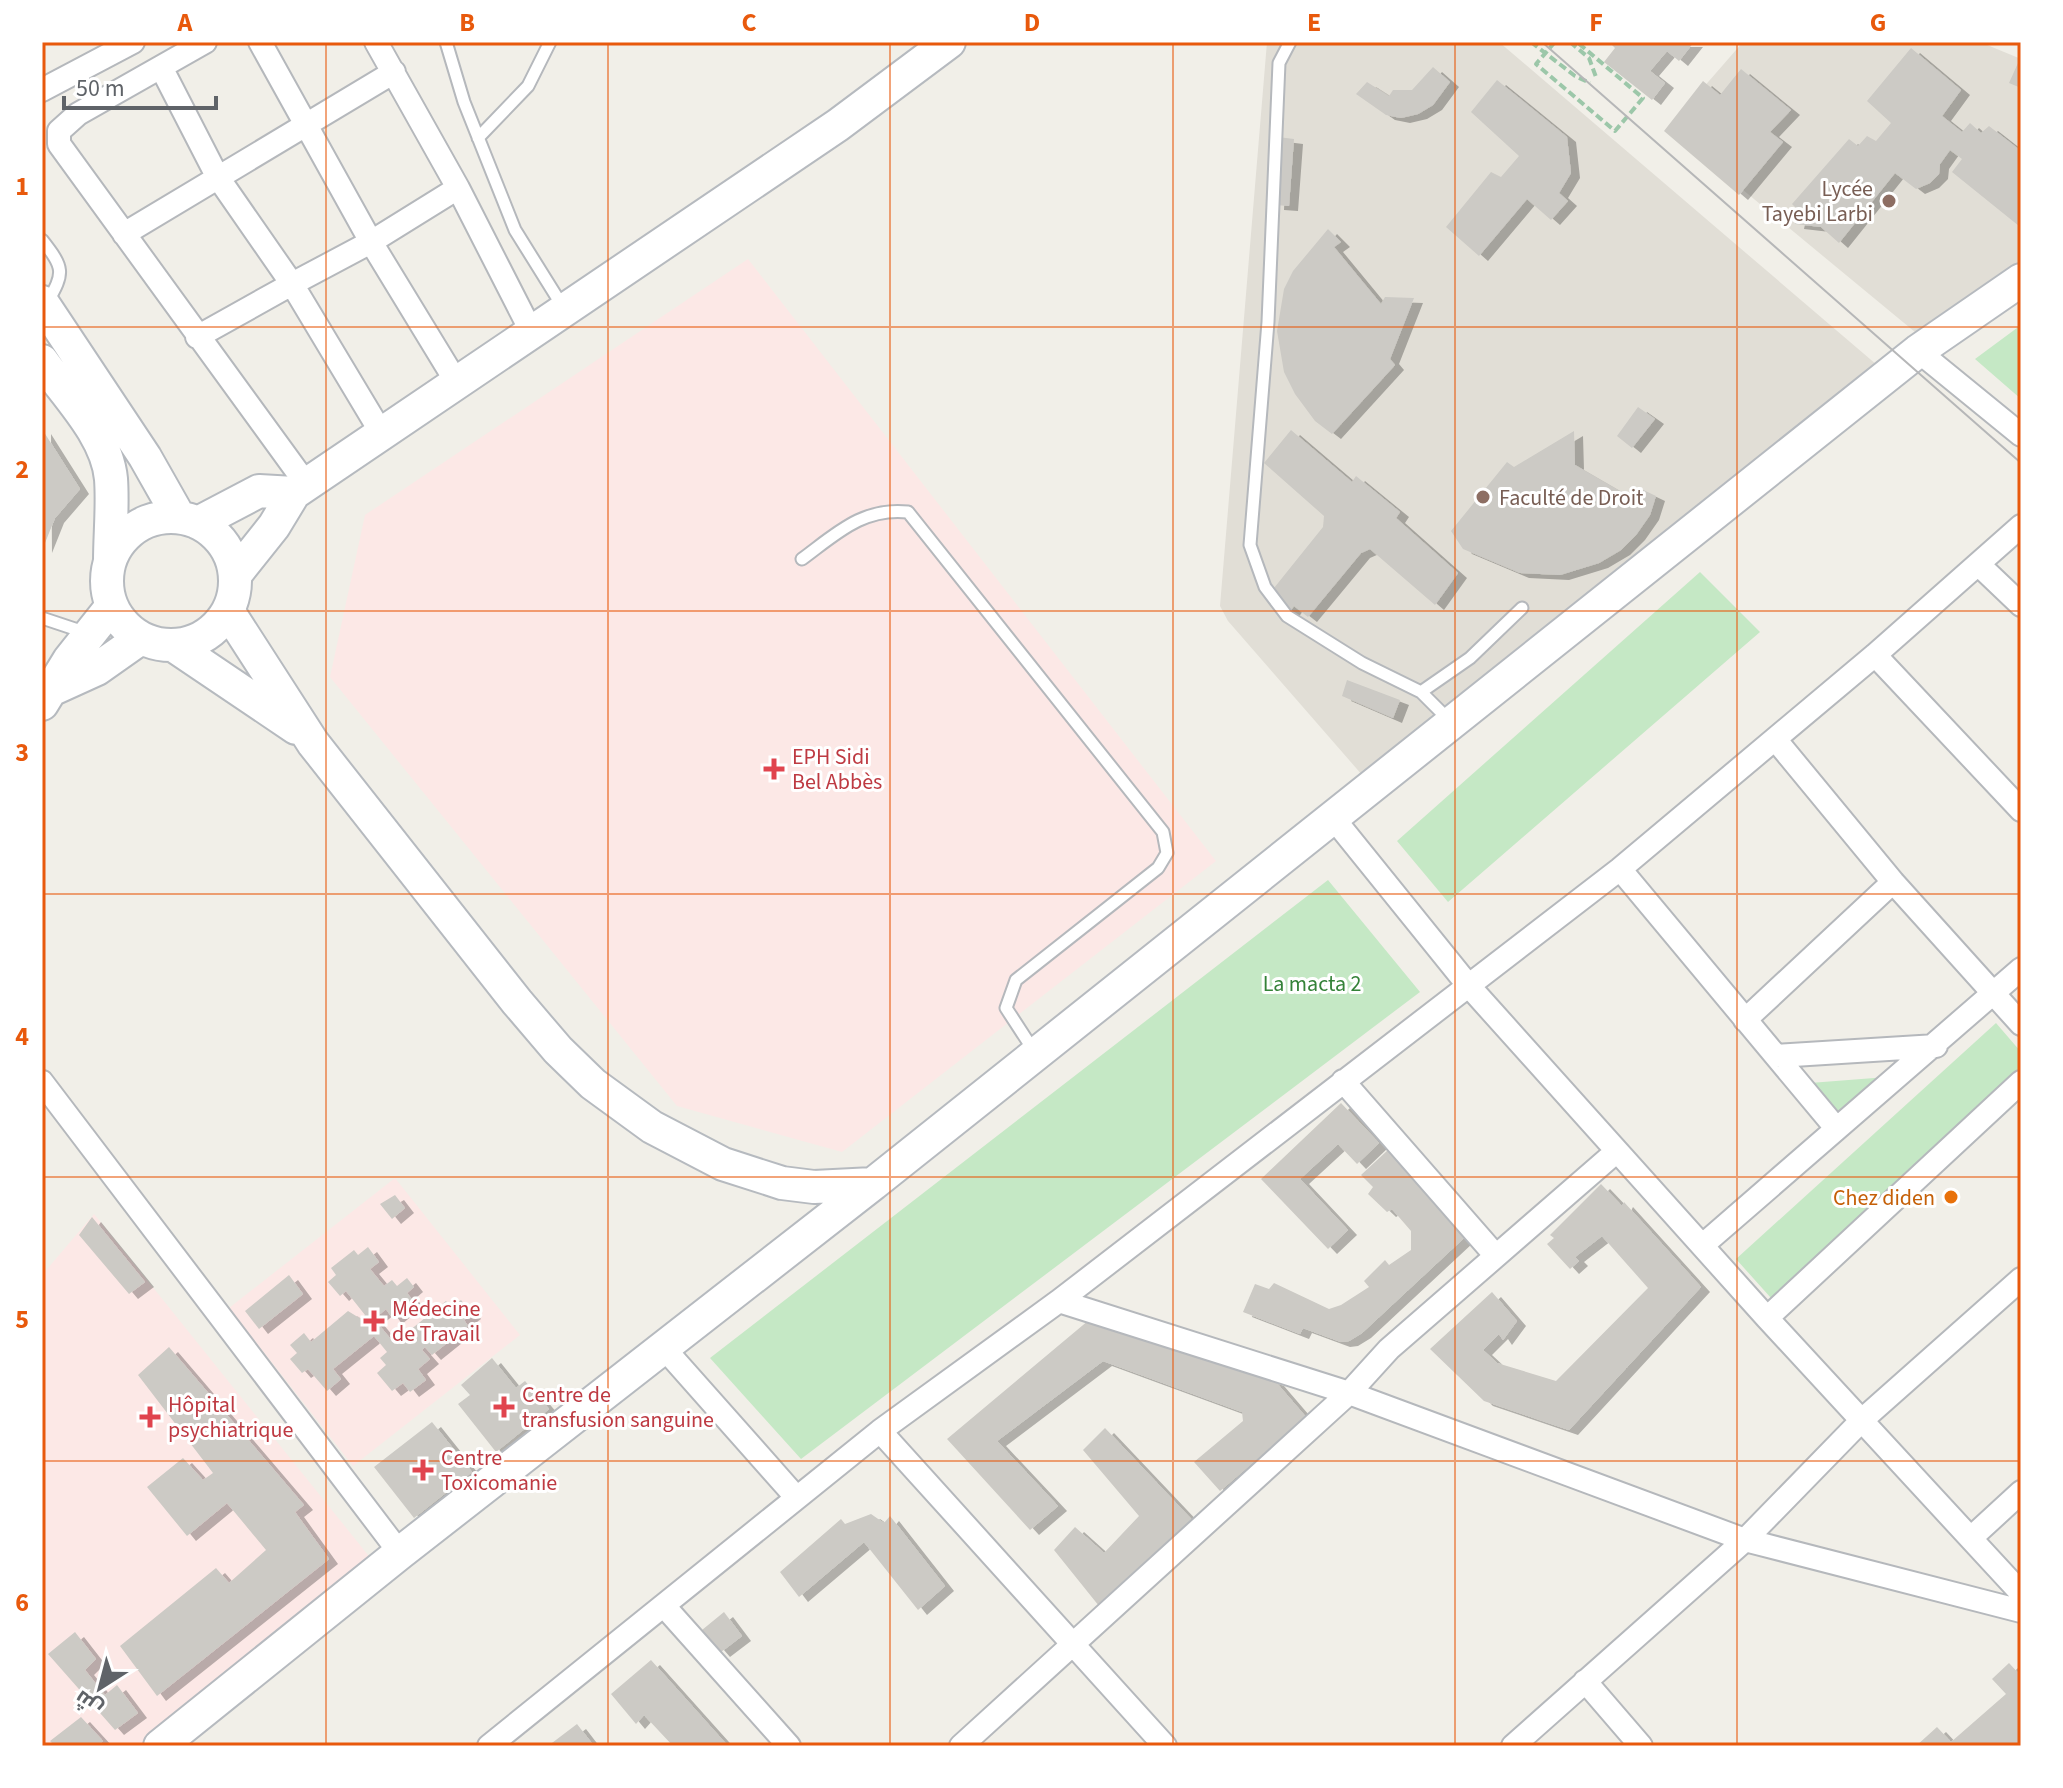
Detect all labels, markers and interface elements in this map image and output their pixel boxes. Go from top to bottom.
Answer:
text: A [177,4,194,41]
text: B [459,4,475,41]
text: C [741,4,757,41]
text: D [1024,4,1040,41]
text: E [1307,4,1321,41]
text: F [1589,4,1603,41]
text: G [1870,4,1886,41]
scale bar [64,60,216,110]
text: 50 m [76,71,125,106]
text: 1 [15,168,29,205]
place label: Lycée Tayebi Larbi [1762,173,1873,230]
marker: Lycée Tayebi Larbi [1880,192,1898,210]
text: 2 [15,451,29,488]
place label: Faculté de Droit [1499,482,1644,514]
marker: Faculté de Droit [1474,488,1492,506]
text: 3 [15,734,29,771]
place label: EPH Sidi Bel Abbès [792,741,882,798]
marker: EPH Sidi Bel Abbès [763,758,785,780]
park label: La macta 2 [1263,968,1361,1000]
text: 4 [15,1018,29,1055]
place label: Chez diden [1833,1182,1935,1214]
marker: Chez diden [1942,1188,1960,1206]
place label: Médecine de Travail [392,1293,481,1350]
text: 5 [15,1301,29,1338]
marker: Médecine de Travail [363,1310,385,1332]
place label: Centre de transfusion sanguine [522,1379,714,1436]
place label: Hôpital psychiatrique [168,1389,293,1446]
marker: Centre de transfusion sanguine [493,1396,515,1418]
marker: Hôpital psychiatrique [139,1406,161,1428]
place label: Centre Toxicomanie [441,1442,557,1499]
marker: Centre Toxicomanie [412,1459,434,1481]
text: 6 [15,1584,29,1621]
north arrow [60,1648,140,1728]
text: ش [68,1682,110,1725]

